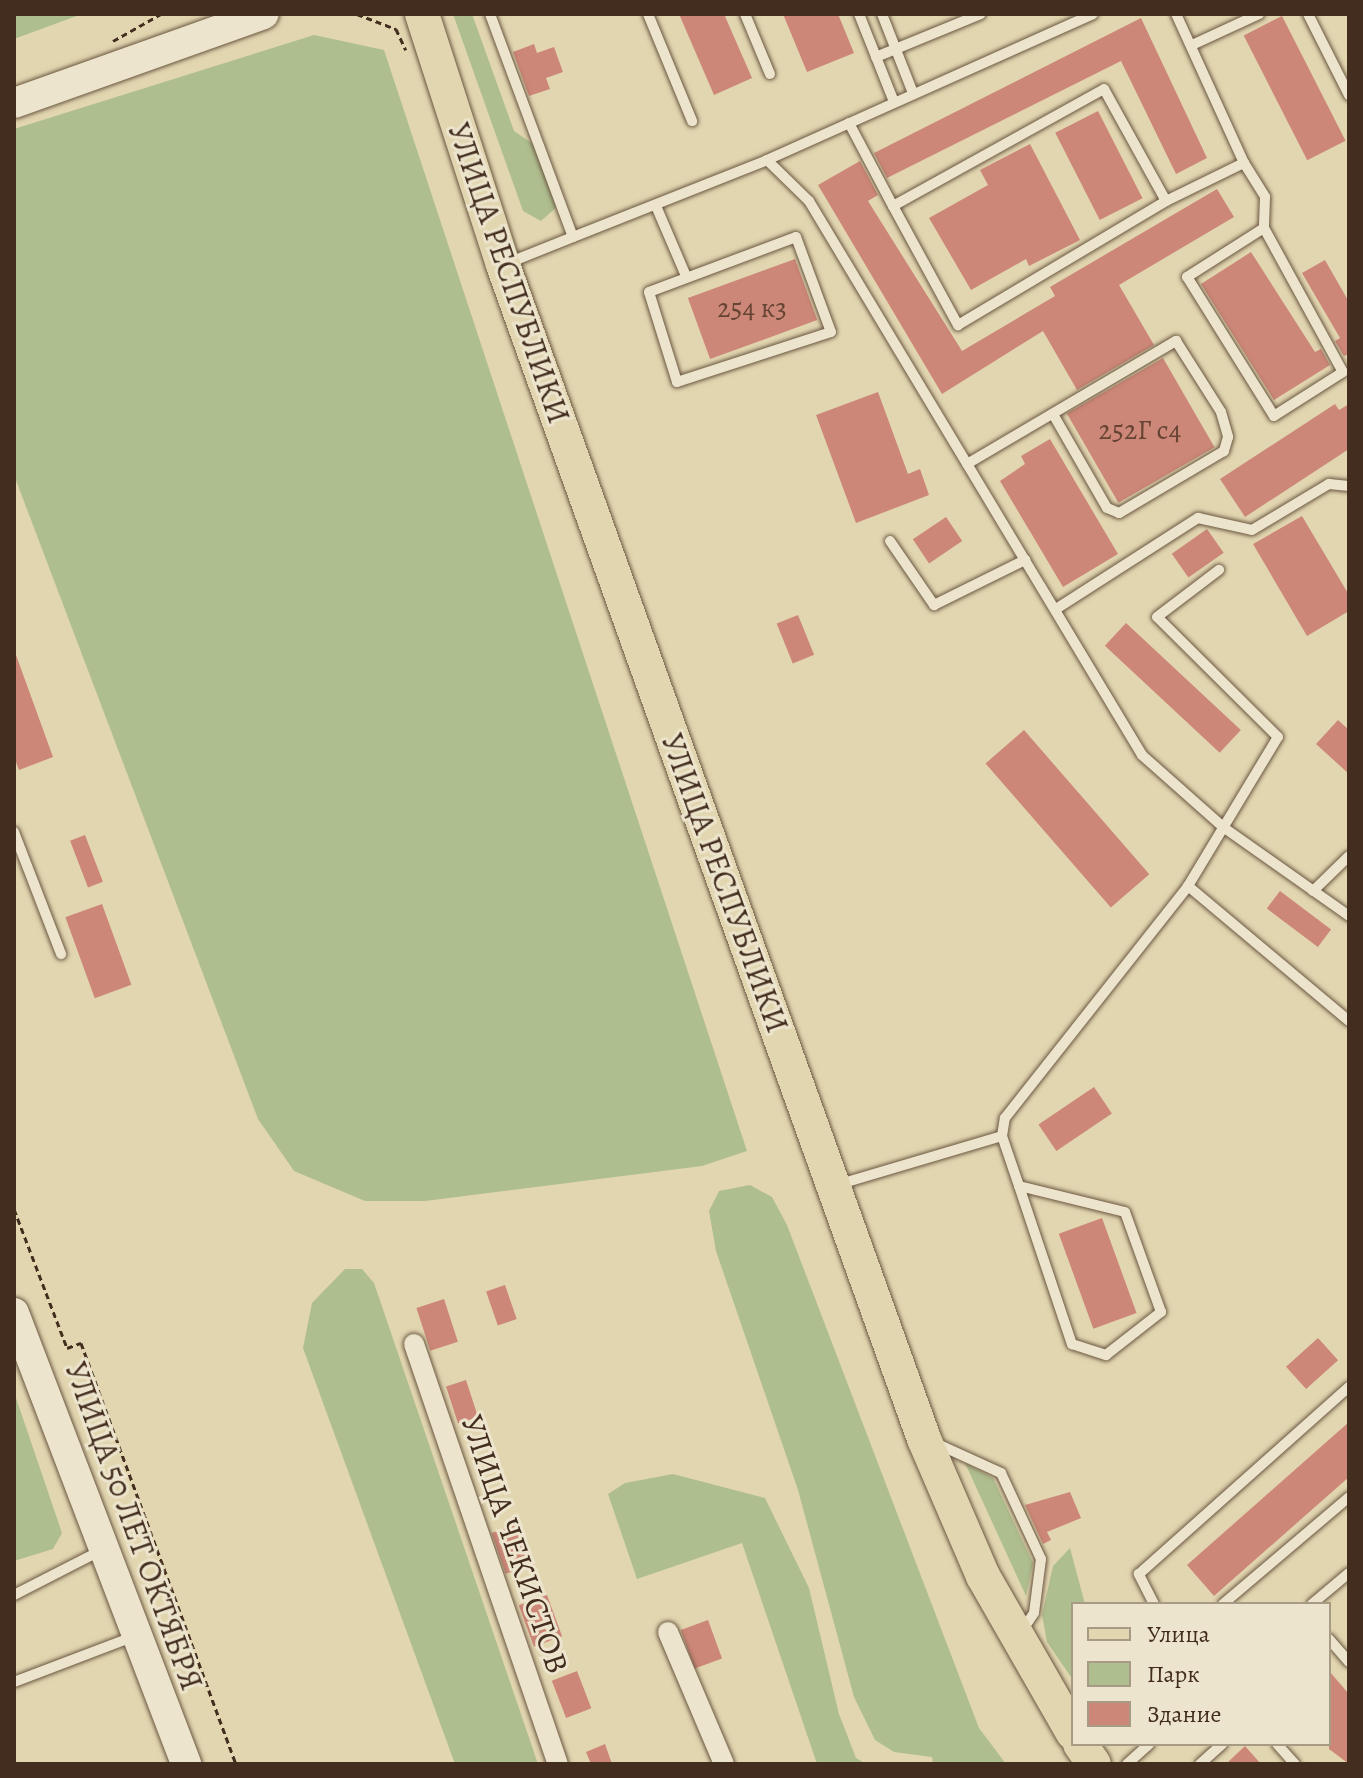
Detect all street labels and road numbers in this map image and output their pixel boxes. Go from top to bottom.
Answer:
street label: УЛИЦА РЕСПУБЛИКИ [439,118,579,428]
street label: УЛИЦА РЕСПУБЛИКИ [653,728,797,1038]
street label: УЛИЦА 50 ЛЕТ ОКТЯБРЯ [57,1357,211,1695]
street label: УЛИЦА ЧЕКИСТОВ [453,1410,577,1678]

